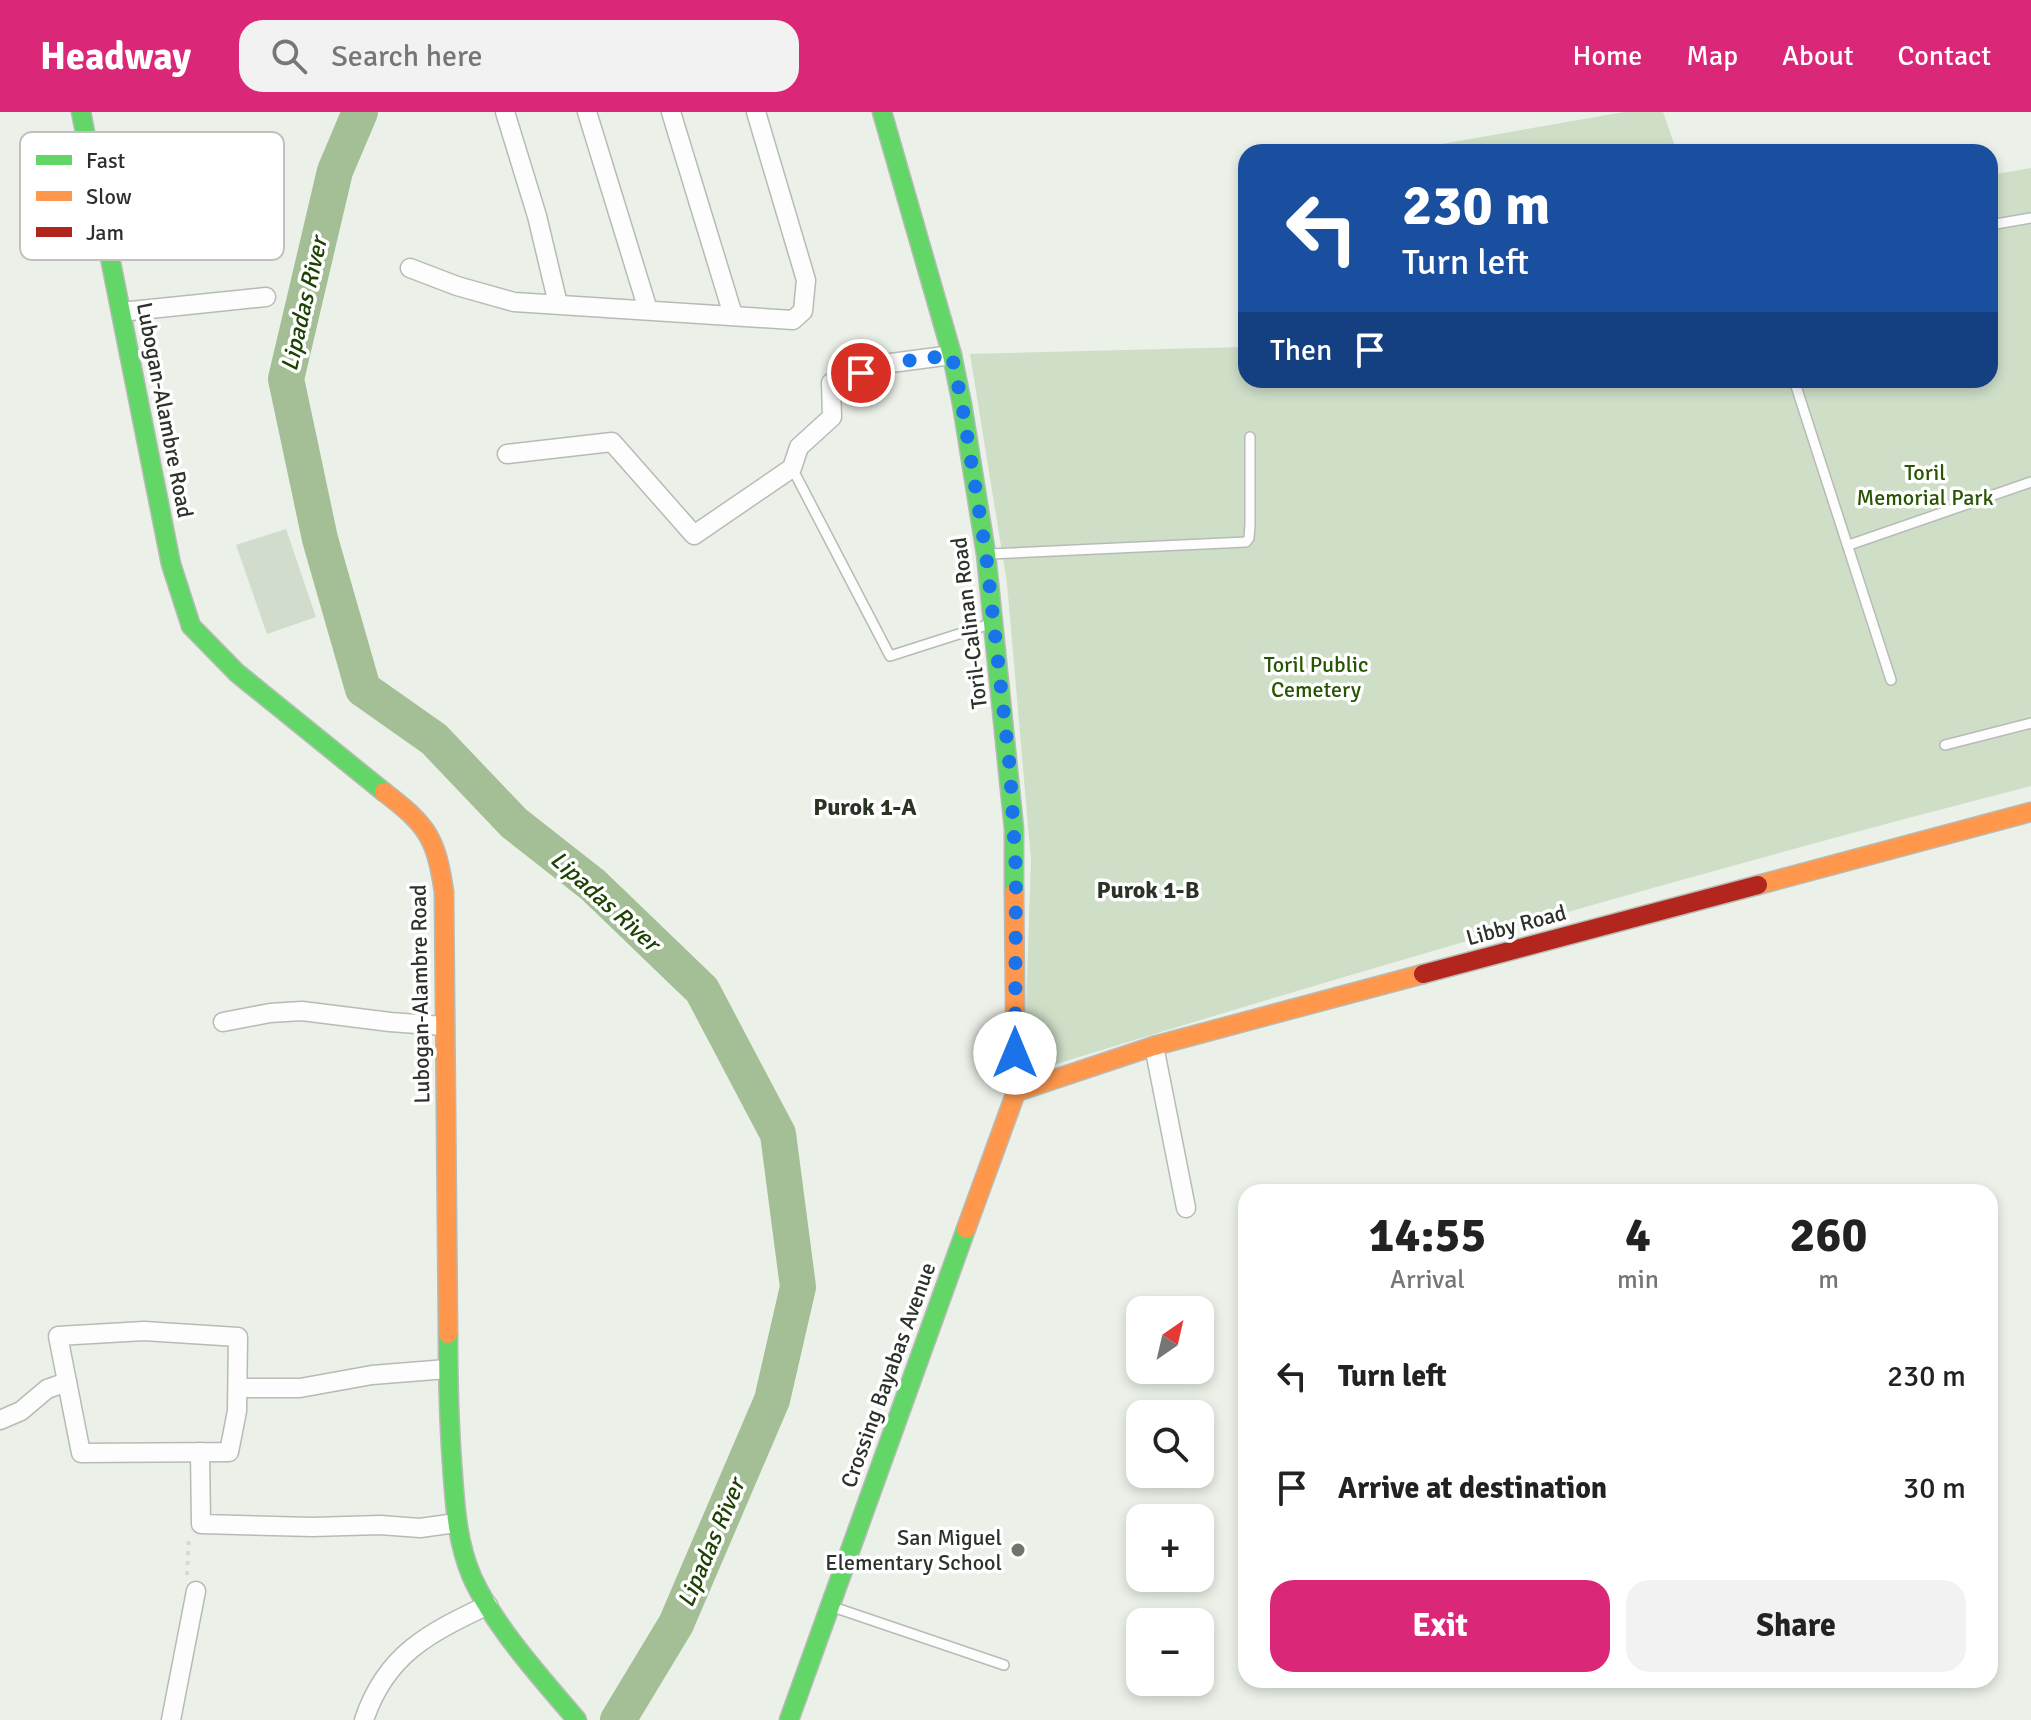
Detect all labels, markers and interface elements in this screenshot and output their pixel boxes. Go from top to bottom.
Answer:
search box [239,20,799,92]
text: Headway [40,33,191,80]
icon: search [267,34,311,78]
text: Search here [331,38,482,75]
text: Home [1573,39,1642,73]
text: Map [1686,39,1738,73]
text: About [1782,39,1854,73]
text: Contact [1898,39,1991,73]
legend [20,132,284,260]
text: Fast [86,147,126,174]
text: 230 m [1402,171,1550,240]
icon: left [1270,176,1374,280]
text: Slow [86,183,132,210]
text: Jam [86,219,124,246]
water label: Lipadas River [274,231,335,374]
text: Turn left [1402,240,1529,285]
street label: Lubogan-Alambre Road [131,300,199,520]
icon: arrive [1348,328,1392,372]
text: Then [1270,332,1332,369]
pin [827,339,895,407]
icon: arrive [839,351,883,395]
park label: Toril Memorial Park [1857,459,1993,511]
street label: Toril-Calinan Road [945,536,993,710]
park label: Toril Public Cemetery [1264,651,1368,703]
district label: Purok 1-A [813,792,917,822]
water label: Lipadas River [544,844,668,960]
district label: Purok 1-B [1097,875,1199,905]
street label: Lubogan-Alambre Road [405,884,435,1104]
street label: Libby Road [1463,899,1569,951]
position arrow [973,1011,1057,1095]
text: 14:55 [1369,1206,1486,1265]
text: 4 [1625,1206,1651,1265]
text: 260 [1790,1206,1867,1265]
street label: Crossing Bayabas Avenue [835,1259,941,1491]
text: Arrival [1390,1264,1465,1296]
text: min [1617,1264,1659,1296]
text: m [1818,1264,1839,1296]
north arrow [1126,1296,1214,1384]
map controls [1126,1296,1214,1696]
icon: left [1270,1354,1314,1398]
text: Turn left [1338,1358,1447,1395]
text: 230 m [1887,1358,1966,1395]
button: search [1126,1400,1214,1488]
icon: arrive [1270,1466,1314,1510]
text: Arrive at destination [1338,1470,1607,1507]
text: 30 m [1903,1470,1966,1507]
water label: Lipadas River [671,1472,753,1612]
button: + [1126,1504,1214,1592]
place label: San Miguel Elementary School [825,1524,1002,1576]
marker: San Miguel Elementary School [1009,1541,1027,1559]
button: Exit [1270,1580,1610,1672]
button: Share [1626,1580,1966,1672]
button: − [1126,1608,1214,1696]

